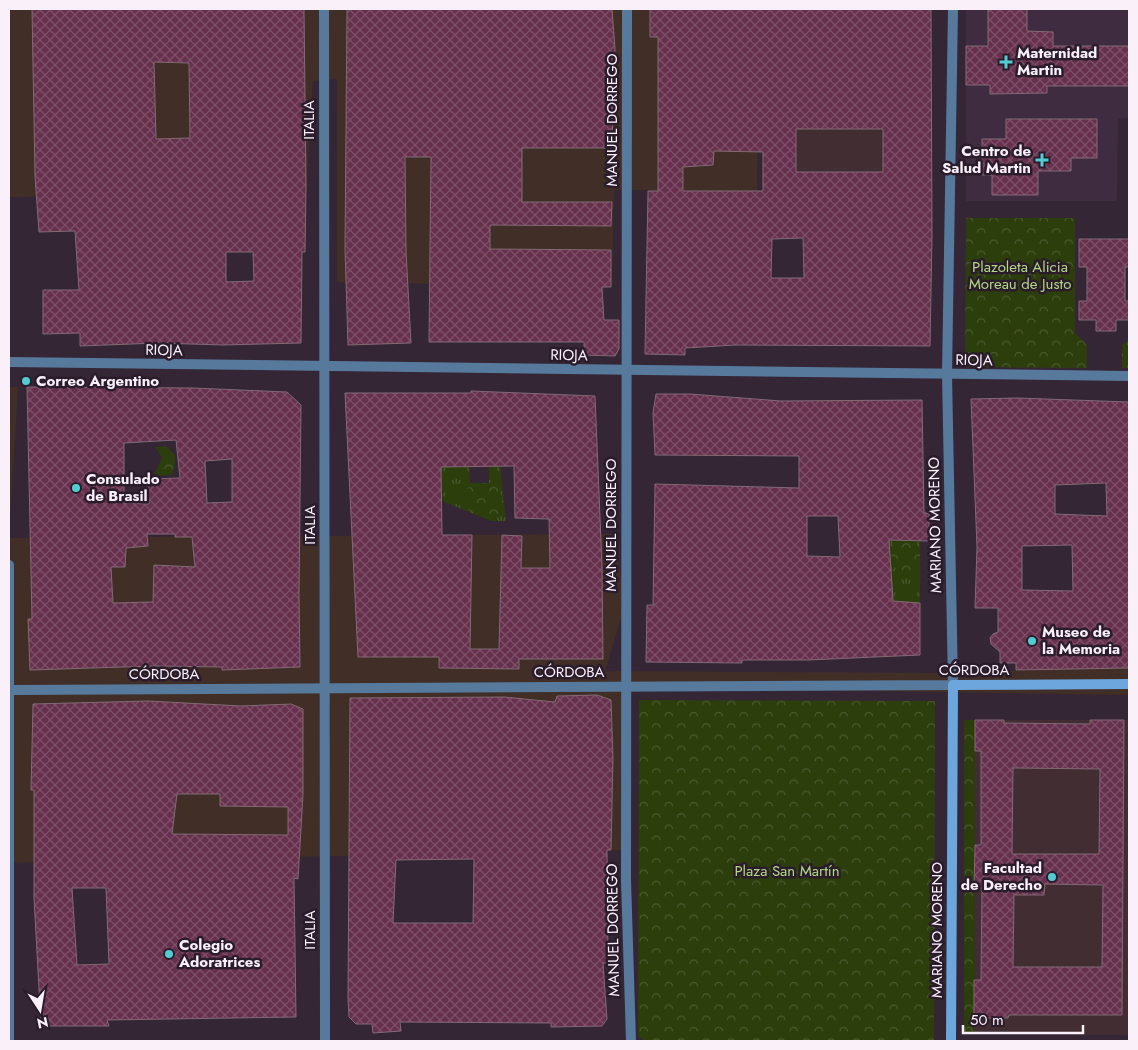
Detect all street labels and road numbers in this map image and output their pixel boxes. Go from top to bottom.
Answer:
street label: MANUEL DORREGO [601,53,623,187]
street label: ITALIA [298,100,320,140]
street label: RIOJA [145,339,183,361]
street label: RIOJA [550,344,588,366]
street label: RIOJA [955,349,993,371]
street label: MARIANO MORENO [923,457,947,593]
street label: MANUEL DORREGO [600,458,622,592]
street label: ITALIA [299,505,321,545]
street label: CÓRDOBA [939,659,1009,681]
street label: CÓRDOBA [534,661,604,683]
street label: CÓRDOBA [129,663,199,685]
street label: MARIANO MORENO [926,862,948,998]
street label: MANUEL DORREGO [601,863,625,997]
street label: ITALIA [299,910,321,950]

